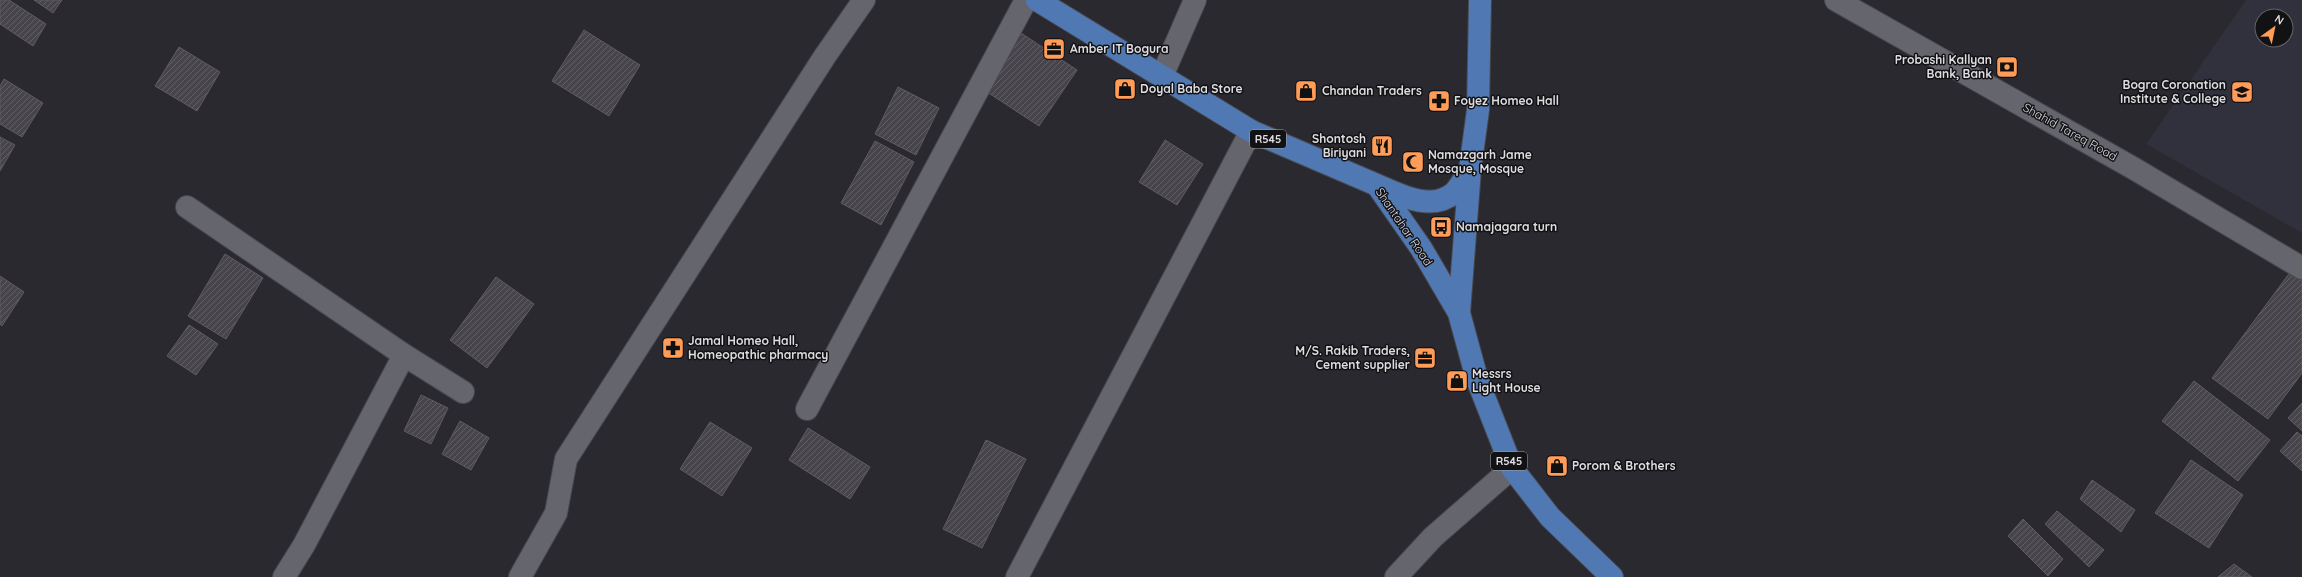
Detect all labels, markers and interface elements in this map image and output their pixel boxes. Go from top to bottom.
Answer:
north arrow [2254,8,2294,48]
text: N [2272,12,2287,28]
office icon: Amber IT Bogura [1041,36,1067,62]
place label: Amber IT Bogura [1070,41,1169,56]
place label: Probashi Kallyan Bank, Bank [1895,52,1992,81]
bank icon: Probashi Kallyan Bank, Bank [1994,54,2020,80]
shop icon: Doyal Baba Store [1112,76,1138,102]
place label: Bogra Coronation Institute & College [2120,77,2226,106]
shop icon: Chandan Traders [1293,78,1319,104]
school or university icon: Bogra Coronation Institute & College [2229,79,2255,105]
place label: Doyal Baba Store [1140,81,1243,96]
place label: Chandan Traders [1322,83,1422,98]
pharmacy icon: Foyez Homeo Hall [1426,88,1452,114]
place label: Foyez Homeo Hall [1454,93,1559,108]
street label: Shahid Tareq Road [2020,99,2120,164]
road number: R545 [1250,130,1286,148]
place label: Shontosh Biriyani [1312,131,1366,160]
restaurant icon: Shontosh Biriyani [1369,133,1395,159]
place label: Namazgarh Jame Mosque, Mosque [1428,147,1532,176]
mosque icon: Namazgarh Jame Mosque, Mosque [1400,149,1426,175]
street label: Shantahar Road [1373,185,1436,269]
bus stop icon: Namajagara turn [1428,214,1454,240]
place label: Namajagara turn [1456,219,1557,234]
place label: Jamal Homeo Hall, Homeopathic pharmacy [688,333,828,362]
pharmacy icon: Jamal Homeo Hall, Homeopathic pharmacy [660,335,686,361]
place label: M/S. Rakib Traders, Cement supplier [1295,343,1410,372]
office icon: M/S. Rakib Traders, Cement supplier [1412,345,1438,371]
place label: Messrs Light House [1472,366,1541,395]
shop icon: Messrs Light House [1444,368,1470,394]
road number: R545 [1491,452,1527,470]
shop icon: Porom & Brothers [1544,453,1570,479]
place label: Porom & Brothers [1572,458,1676,473]

